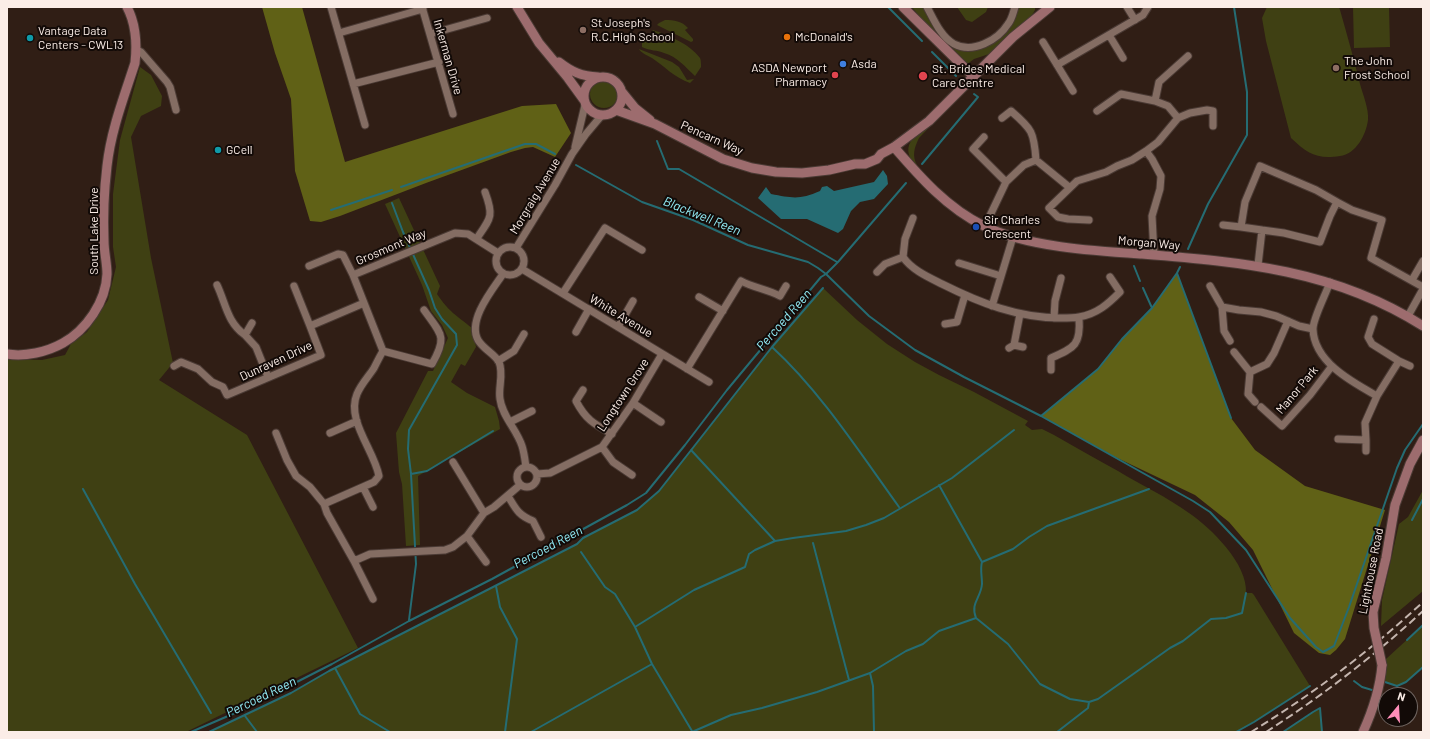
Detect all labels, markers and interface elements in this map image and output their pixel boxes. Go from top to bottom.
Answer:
place label: St Joseph's R.C.High School [591,16,674,44]
street label: Inkerman Drive [430,18,466,96]
place label: Vantage Data Centers - CWL13 [38,24,123,52]
marker: St Joseph's R.C.High School [578,25,588,35]
place label: McDonald's [795,30,853,44]
marker: McDonald's [782,32,792,42]
marker: Vantage Data Centers - CWL13 [25,33,35,43]
place label: The John Frost School [1344,54,1410,82]
place label: Asda [851,57,877,71]
marker: Asda [838,59,848,69]
place label: ASDA Newport Pharmacy [751,61,827,89]
place label: St. Brides Medical Care Centre [932,62,1025,90]
marker: The John Frost School [1331,63,1341,73]
marker: ASDA Newport Pharmacy [830,70,840,80]
marker: St. Brides Medical Care Centre [917,70,929,82]
street label: Pencarn Way [679,118,745,158]
place label: GCell [226,143,253,157]
marker: GCell [213,145,223,155]
street label: Morgraig Avenue [507,155,563,237]
street label: South Lake Drive [87,187,101,275]
water label: Blackwell Reen [661,193,743,239]
place label: Sir Charles Crescent [984,213,1040,241]
marker: Sir Charles Crescent [971,222,981,232]
street label: Grosmont Way [354,226,428,268]
street label: Morgan Way [1117,233,1181,253]
water label: Percoed Reen [753,286,815,354]
street label: White Avenue [587,291,655,341]
street label: Dunraven Drive [238,338,314,384]
street label: Longtown Grove [594,356,652,434]
street label: Manor Park [1273,363,1321,417]
water label: Percoed Reen [511,522,585,572]
street label: Lighthouse Road [1356,527,1386,615]
water label: Percoed Reen [223,673,299,721]
north arrow [1378,687,1418,727]
text: N [1396,689,1407,703]

